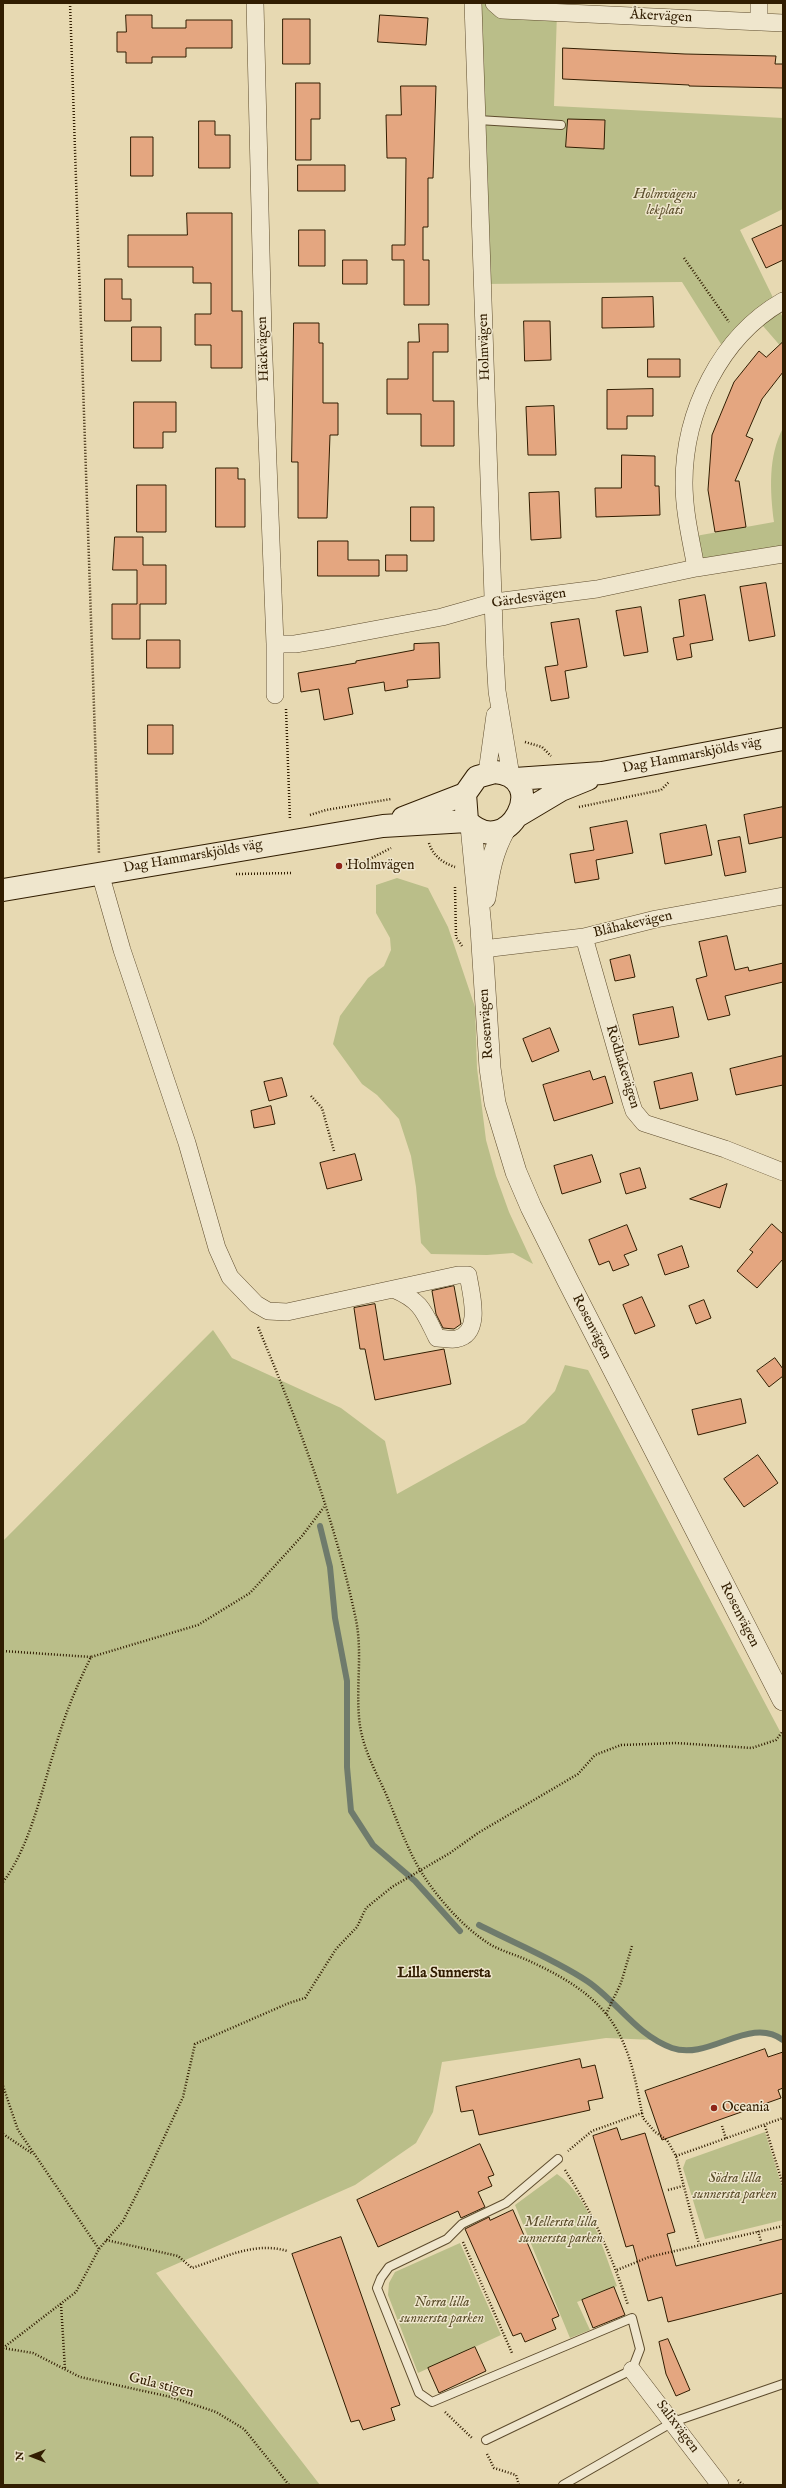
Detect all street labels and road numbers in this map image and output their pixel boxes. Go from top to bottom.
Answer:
street label: Åkervägen [630,7,692,27]
street label: Holmvägen [475,313,495,381]
street label: Häckvägen [254,316,274,382]
street label: Gärdesvägen [491,585,567,613]
street label: Dag Hammarskjölds väg [621,734,763,778]
street label: Dag Hammarskjölds väg [122,836,264,878]
street label: Blåhakevägen [592,908,674,942]
street label: Rosenvägen [476,988,498,1060]
street label: Rödhakevägen [601,1023,643,1111]
street label: Rosenvägen [568,1292,614,1362]
street label: Rosenvägen [716,1580,762,1650]
street label: Gula stigen [127,2370,195,2402]
street label: Salixvägen [652,2397,702,2457]

